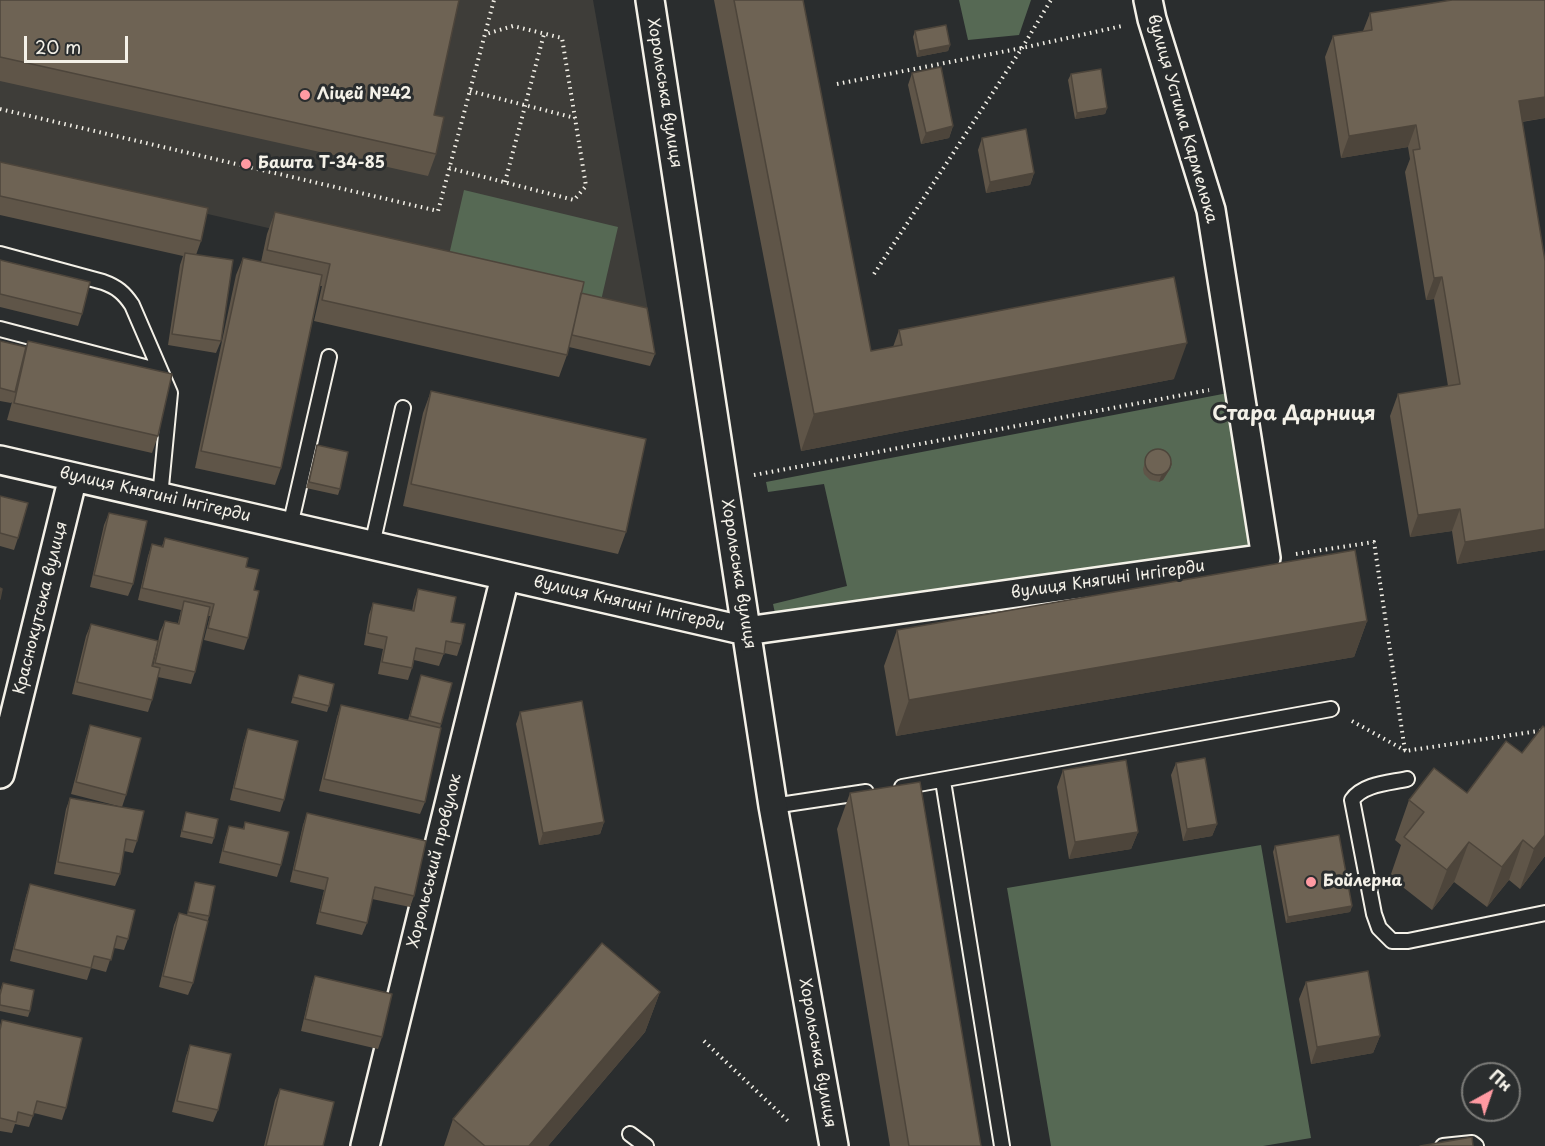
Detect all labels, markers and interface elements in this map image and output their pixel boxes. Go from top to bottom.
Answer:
street label: вулиця Устима Кармелюка [1143,12,1221,226]
street label: Хорольська вулиця [643,17,685,169]
scale bar [27,24,130,62]
text: 20 m [35,33,81,60]
place label: Ліцей №42 [317,85,412,105]
marker: Ліцей №42 [298,88,312,102]
place label: Башта Т-34-85 [258,154,385,174]
marker: Башта Т-34-85 [239,157,253,171]
district label: Стара Дарниця [1212,402,1376,426]
street label: вулиця Княгині Інгігерди [58,464,252,526]
street label: Хорольська вулиця [717,498,759,650]
street label: Краснокутська вулиця [10,519,72,697]
street label: вулиця Княгині Інгігерди [1010,557,1206,603]
street label: вулиця Княгині Інгігерди [532,573,726,635]
street label: Хорольський провулок [404,772,466,950]
place label: Бойлерна [1323,872,1402,892]
marker: Бойлерна [1304,875,1318,889]
street label: Хорольська вулиця [794,977,840,1129]
north arrow [1461,1062,1521,1122]
text: Пн [1485,1063,1518,1096]

